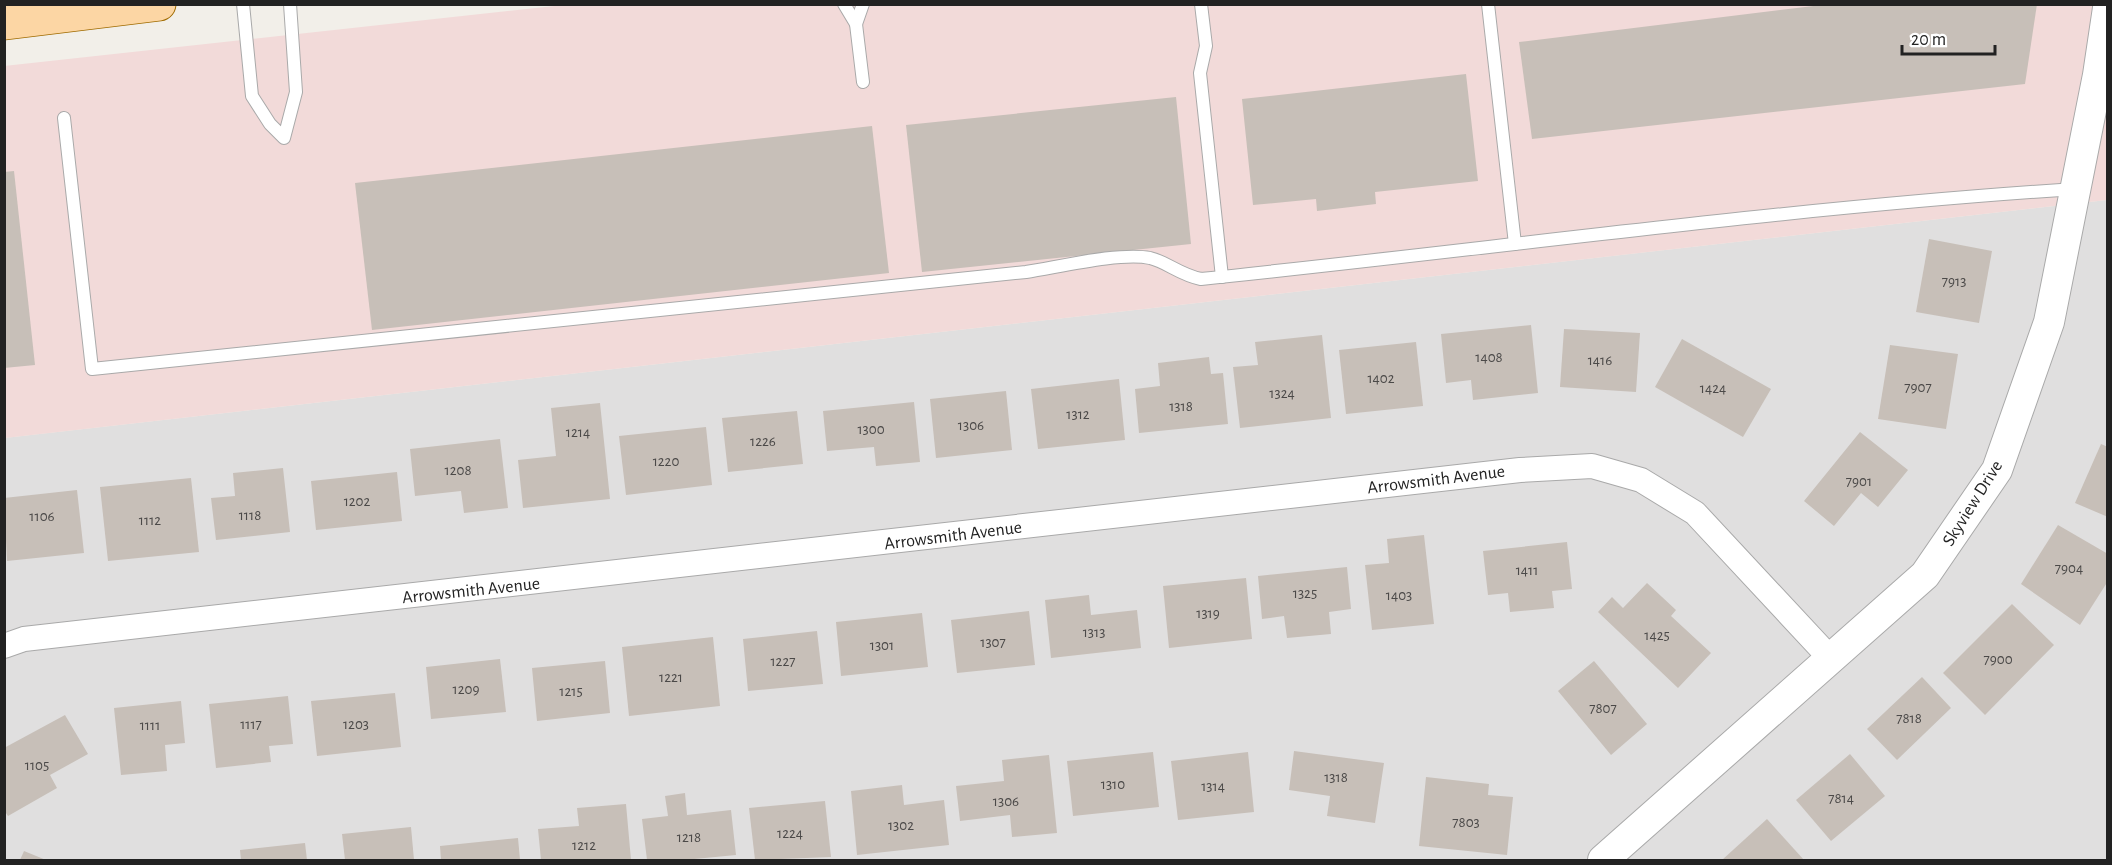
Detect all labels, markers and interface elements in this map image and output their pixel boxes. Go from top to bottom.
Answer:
scale bar [1902,18,1995,56]
text: 20 m [1911,31,1946,49]
house number: 7913 [1942,274,1966,289]
house number: 1408 [1475,350,1503,365]
house number: 1416 [1588,353,1612,368]
house number: 1402 [1367,371,1395,386]
house number: 7907 [1904,380,1932,395]
house number: 1424 [1700,381,1726,396]
house number: 1324 [1269,386,1295,401]
house number: 1318 [1169,399,1193,414]
house number: 1312 [1066,407,1090,422]
house number: 1306 [958,418,984,433]
house number: 1300 [857,422,885,437]
house number: 1214 [566,425,590,440]
house number: 1226 [750,434,776,449]
house number: 1220 [653,454,679,469]
street label: Skyview Drive [1940,458,2006,549]
house number: 1208 [444,463,472,478]
street label: Arrowsmith Avenue [1366,463,1506,497]
house number: 7901 [1846,474,1872,489]
house number: 1202 [344,494,371,509]
house number: 1118 [239,508,261,523]
house number: 1106 [29,509,55,524]
house number: 1112 [139,513,161,528]
street label: Arrowsmith Avenue [883,519,1023,553]
house number: 7904 [2055,561,2083,576]
house number: 1411 [1516,563,1538,578]
street label: Arrowsmith Avenue [401,575,541,607]
house number: 1325 [1293,586,1317,601]
house number: 1403 [1386,588,1412,603]
house number: 1319 [1196,606,1220,621]
house number: 1313 [1083,625,1105,640]
house number: 1425 [1644,628,1670,643]
house number: 1307 [980,635,1006,650]
house number: 1301 [870,638,894,653]
house number: 7900 [1983,652,2013,667]
house number: 1227 [770,654,796,669]
house number: 1221 [659,670,683,685]
house number: 1209 [453,682,479,697]
house number: 1215 [559,684,583,699]
house number: 7807 [1589,701,1617,716]
house number: 7818 [1896,711,1922,726]
house number: 1117 [240,717,262,732]
house number: 1203 [343,717,369,732]
house number: 1111 [140,718,160,733]
house number: 1105 [25,758,49,773]
house number: 1318 [1324,770,1348,785]
house number: 1310 [1101,777,1125,792]
house number: 1314 [1201,779,1225,794]
house number: 7814 [1828,791,1854,806]
house number: 1306 [993,794,1019,809]
house number: 7803 [1452,815,1480,830]
house number: 1302 [888,818,914,833]
house number: 1224 [777,826,803,841]
house number: 1218 [677,830,701,845]
house number: 1212 [572,838,596,853]

